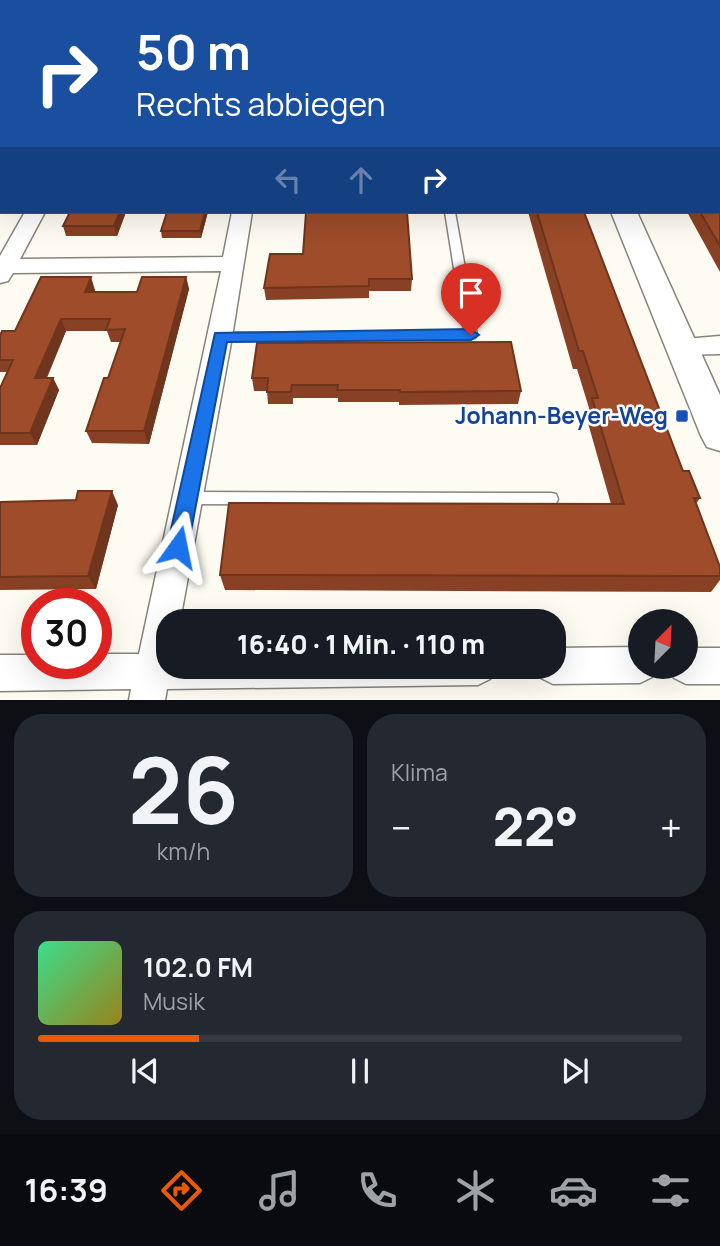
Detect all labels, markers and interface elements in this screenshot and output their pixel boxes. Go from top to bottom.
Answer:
text: 50 m [136,18,251,85]
icon: right [21,28,112,119]
text: Rechts abbiegen [136,82,386,126]
icon: left [269,161,307,199]
icon: ahead [342,161,380,199]
icon: right [415,161,453,199]
pin [441,263,501,335]
icon: arrive [452,274,490,312]
place label: Johann-Beyer-Weg [455,399,668,431]
marker: Johann-Beyer-Weg [674,408,690,424]
position arrow [141,510,215,584]
speed limit sign: 30 [21,588,112,679]
north arrow [628,609,698,679]
map controls [628,609,698,679]
text: 16:40 · 1 Min. · 110 m [237,626,485,662]
text: 26 [128,727,239,851]
text: Klima [391,756,448,788]
text: 22° [493,791,579,862]
text: − [391,801,412,853]
text: + [660,801,682,853]
text: km/h [157,835,210,867]
text: 102.0 FM [143,949,253,985]
text: Musik [143,985,205,1017]
icon: previous [126,1052,164,1090]
icon: pause [341,1052,379,1090]
icon: next [556,1052,594,1090]
icon: directions [157,1166,206,1215]
icon: music [255,1166,304,1215]
icon: phone [353,1166,402,1215]
icon: climate [451,1166,500,1215]
icon: car [549,1166,598,1215]
icon: filters [646,1166,695,1215]
text: 16:39 [24,1168,108,1212]

